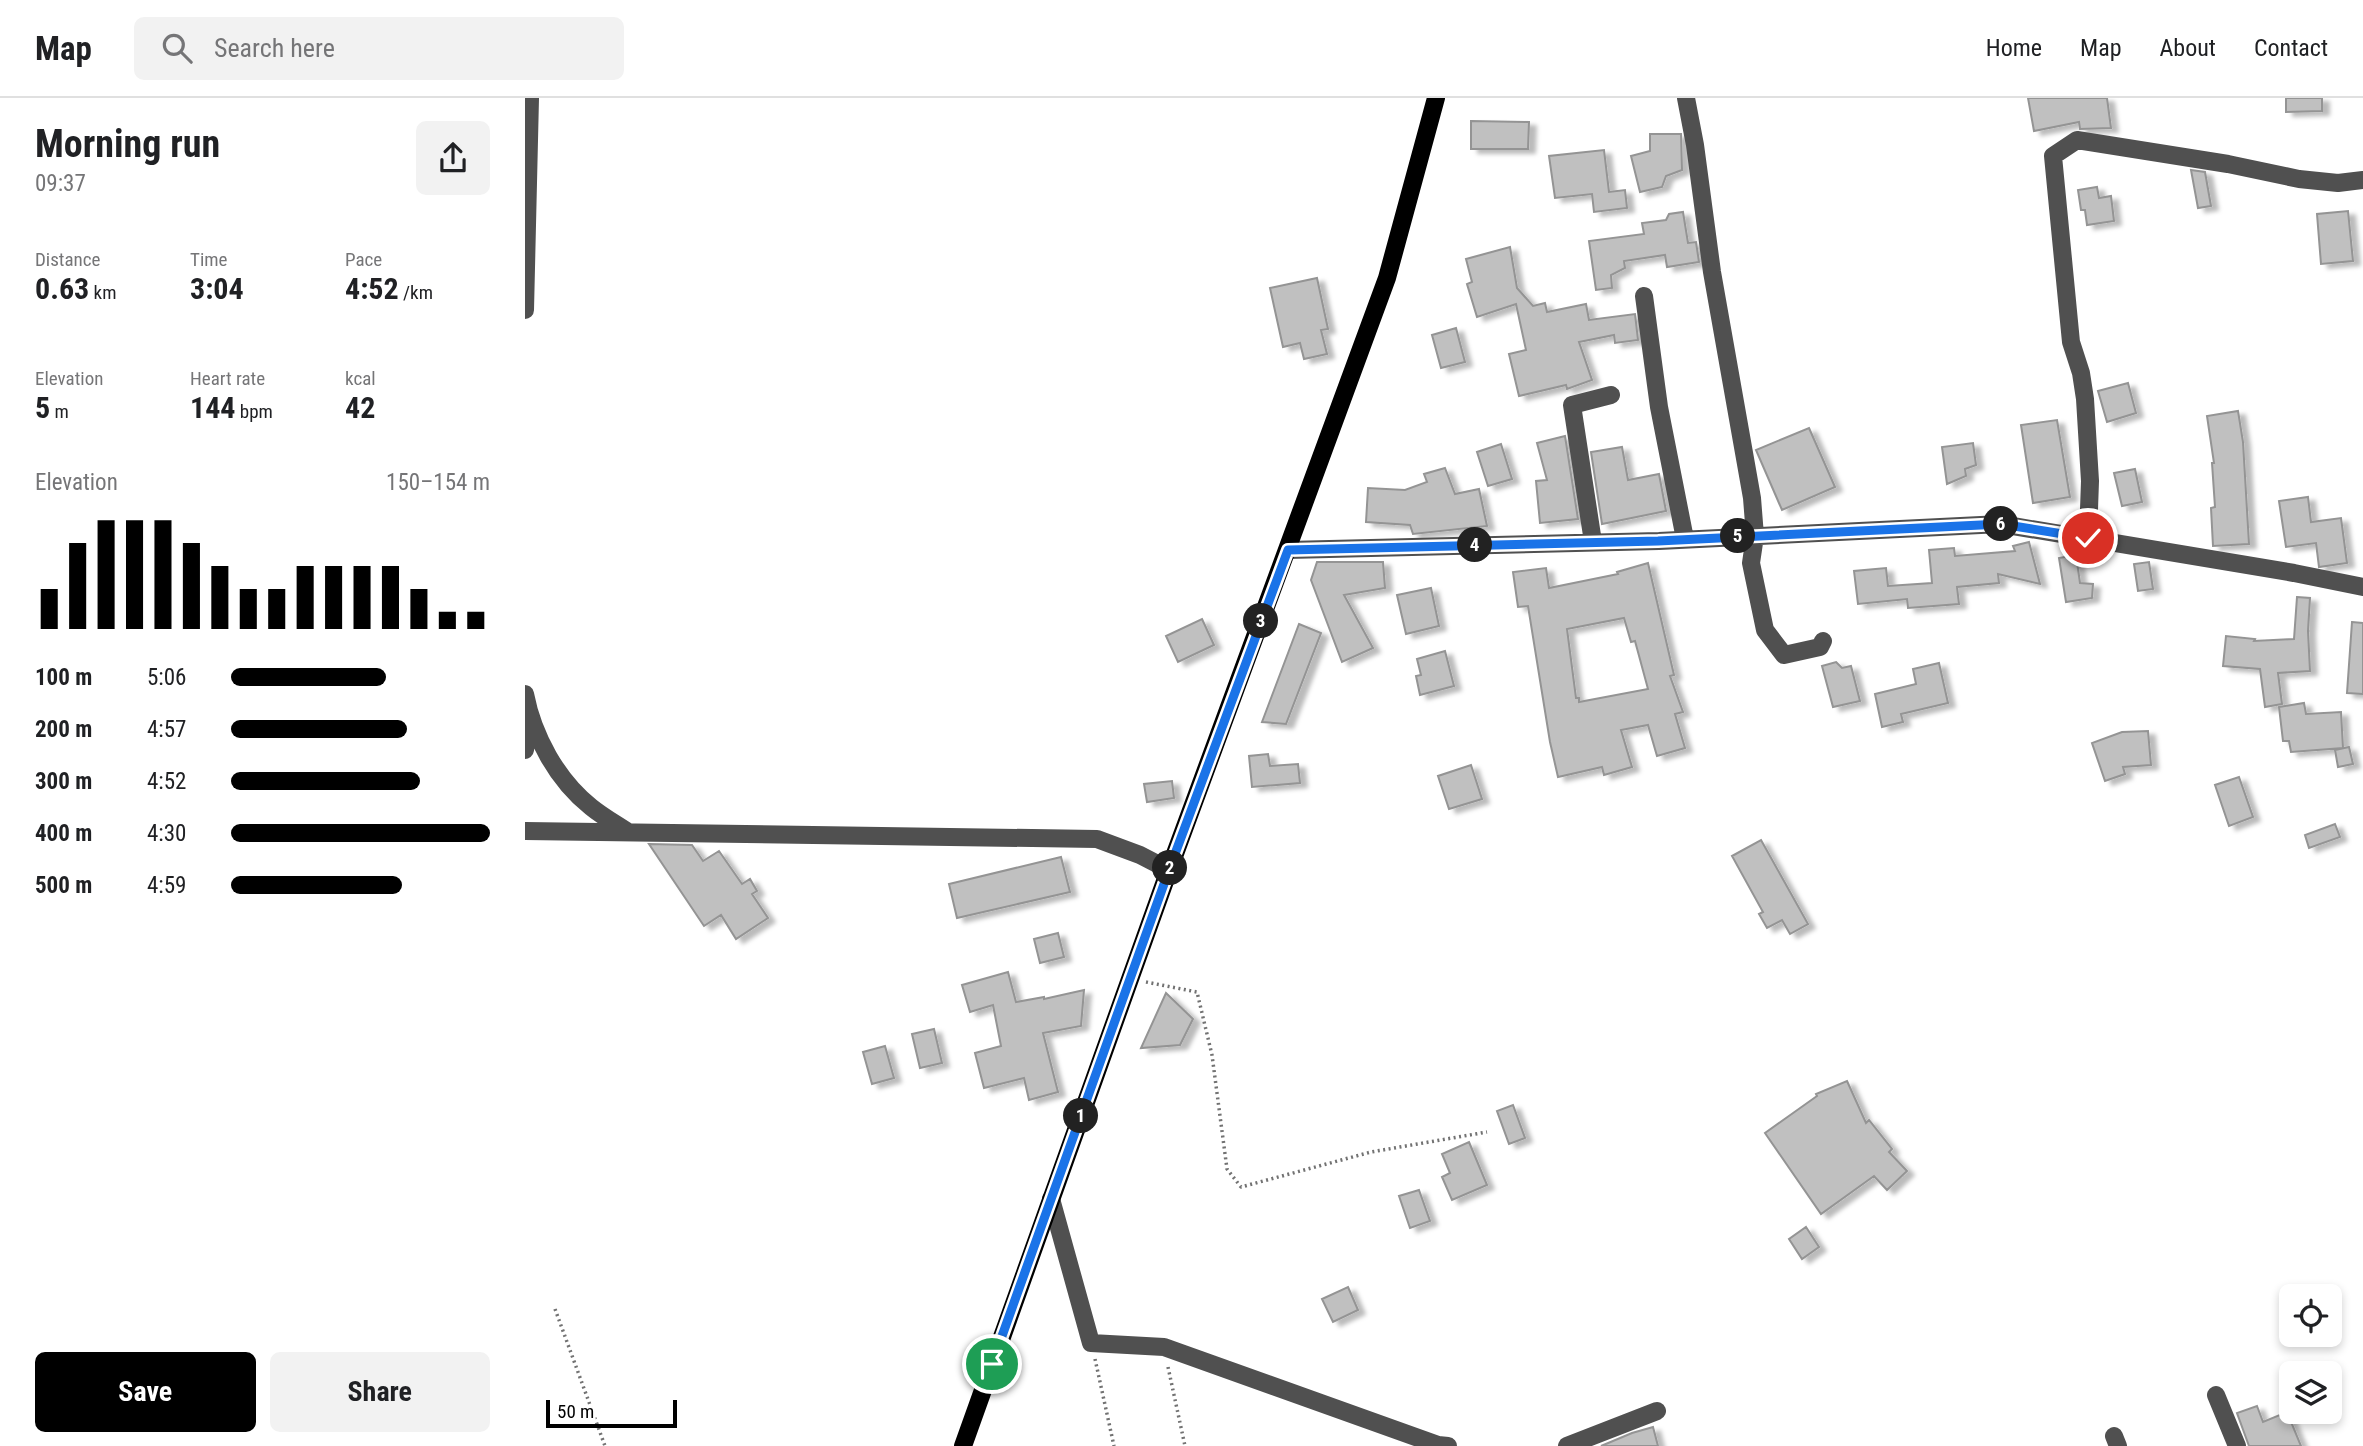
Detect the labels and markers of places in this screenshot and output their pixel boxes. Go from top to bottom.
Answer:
pin: 6 [1983,506,2019,542]
pin [2058,508,2118,568]
pin: 5 [1721,518,1755,554]
pin: 4 [1457,528,1493,562]
pin: 3 [1243,603,1279,638]
pin: 2 [1153,850,1187,886]
pin: 1 [1063,1098,1099,1134]
pin [962,1334,1022,1394]

